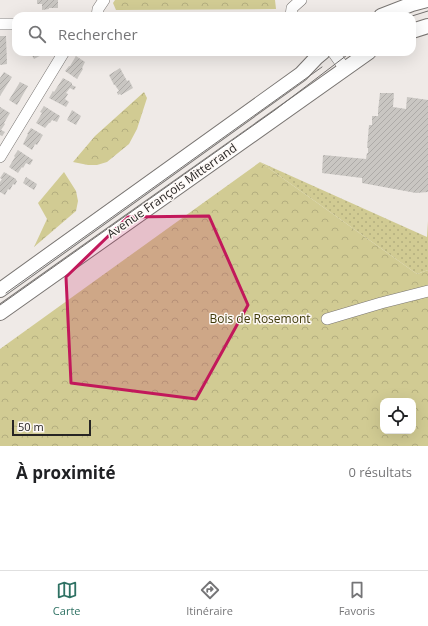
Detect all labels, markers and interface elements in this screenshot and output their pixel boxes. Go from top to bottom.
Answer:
search box [12,12,416,56]
icon: search [26,23,48,45]
text: Rechercher [58,24,138,44]
street label: Avenue François Mitterrand [103,139,240,242]
park label: Bois de Rosemont [209,310,311,327]
map controls [380,398,416,434]
button: locate [380,398,416,434]
scale bar [12,418,91,437]
text: 50 m [18,419,44,434]
text: À proximité [16,461,115,484]
text: 0 résultats [348,463,412,481]
tab: Carte [53,579,81,618]
tab: Itinéraire [186,579,233,618]
tab: Favoris [339,579,375,618]

